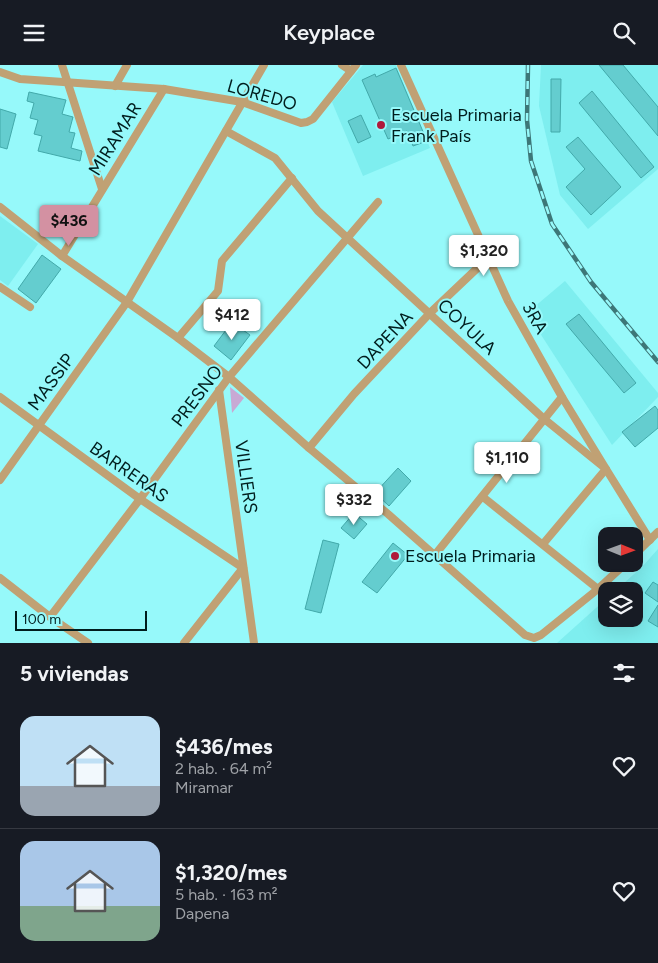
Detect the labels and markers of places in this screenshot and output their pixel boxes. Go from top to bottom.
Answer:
place label: Escuela Primaria Frank País [391,104,522,147]
marker: Escuela Primaria Frank País [375,119,387,131]
pin: $436 [39,205,99,247]
pin: $1,320 [443,235,525,277]
pin: $412 [202,299,262,341]
pin: $1,110 [466,441,548,484]
pin: $332 [324,483,384,526]
place label: Escuela Primaria [405,545,536,567]
marker: Escuela Primaria [389,550,401,562]

